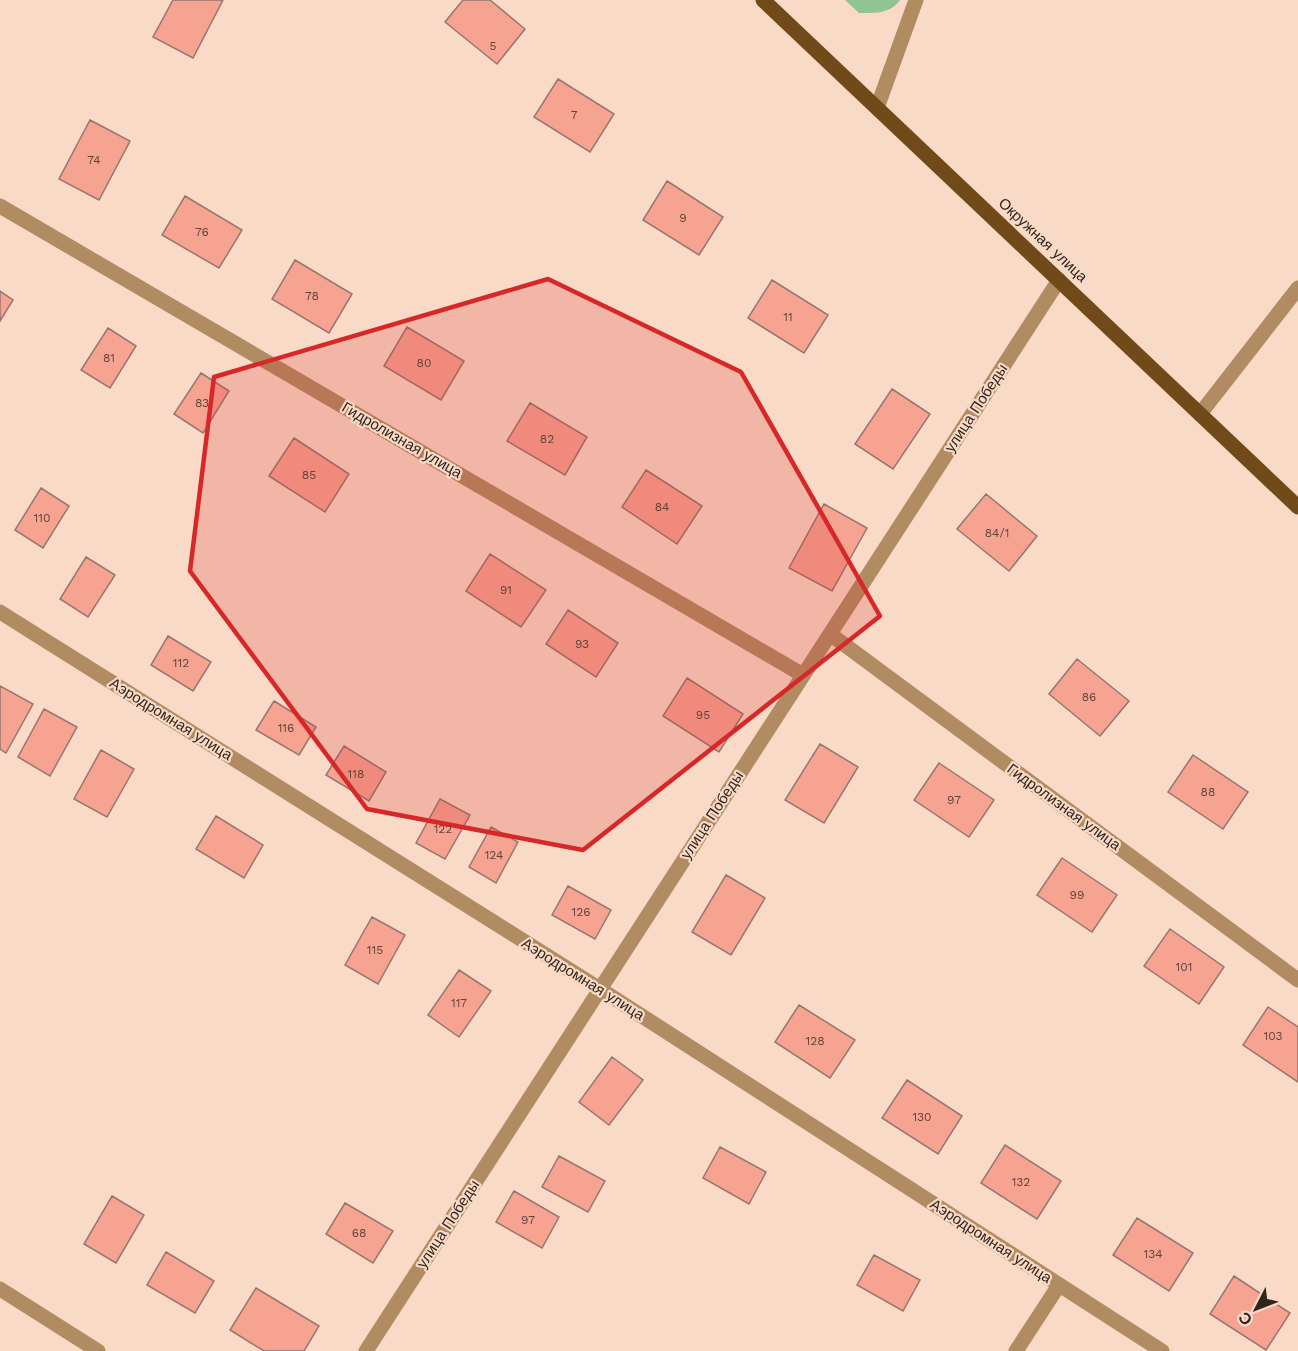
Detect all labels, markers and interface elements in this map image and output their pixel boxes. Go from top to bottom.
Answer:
house number: 5 [490,39,497,53]
house number: 7 [571,108,578,122]
house number: 74 [87,153,101,167]
street label: Окружная улица [995,194,1092,286]
house number: 9 [679,211,687,225]
house number: 76 [195,225,209,239]
house number: 78 [305,289,319,303]
house number: 11 [783,310,793,324]
house number: 81 [103,351,115,365]
house number: 80 [417,356,431,370]
street label: улица Победы [941,361,1011,455]
house number: 83 [195,396,209,410]
street label: Гидролизная улица [339,398,466,482]
house number: 82 [540,432,554,446]
house number: 85 [302,468,316,482]
house number: 84 [655,500,669,514]
house number: 110 [34,511,50,525]
house number: 84/1 [985,526,1009,540]
house number: 91 [500,583,512,597]
house number: 93 [575,637,589,651]
house number: 112 [173,656,189,670]
street label: Аэродромная улица [106,674,236,764]
house number: 86 [1082,690,1096,704]
house number: 95 [696,708,710,722]
house number: 116 [278,721,294,735]
street label: Гидролизная улица [1004,760,1125,855]
house number: 118 [348,767,364,781]
street label: улица Победы [677,768,747,862]
house number: 88 [1201,785,1215,799]
house number: 97 [947,793,961,807]
house number: 122 [434,822,452,836]
house number: 124 [485,848,503,862]
house number: 99 [1070,888,1084,902]
house number: 126 [572,905,590,919]
street label: Аэродромная улица [518,934,648,1024]
house number: 115 [367,943,383,957]
house number: 101 [1176,960,1192,974]
house number: 117 [451,996,467,1010]
house number: 103 [1264,1029,1282,1043]
house number: 128 [805,1034,825,1048]
house number: 130 [912,1110,932,1124]
house number: 132 [1012,1175,1030,1189]
street label: улица Победы [413,1177,483,1271]
street label: Аэродромная улица [927,1195,1056,1287]
house number: 97 [521,1213,535,1227]
house number: 68 [352,1226,366,1240]
house number: 134 [1143,1247,1163,1261]
north arrow [1226,1279,1286,1339]
text: С [1234,1308,1256,1329]

